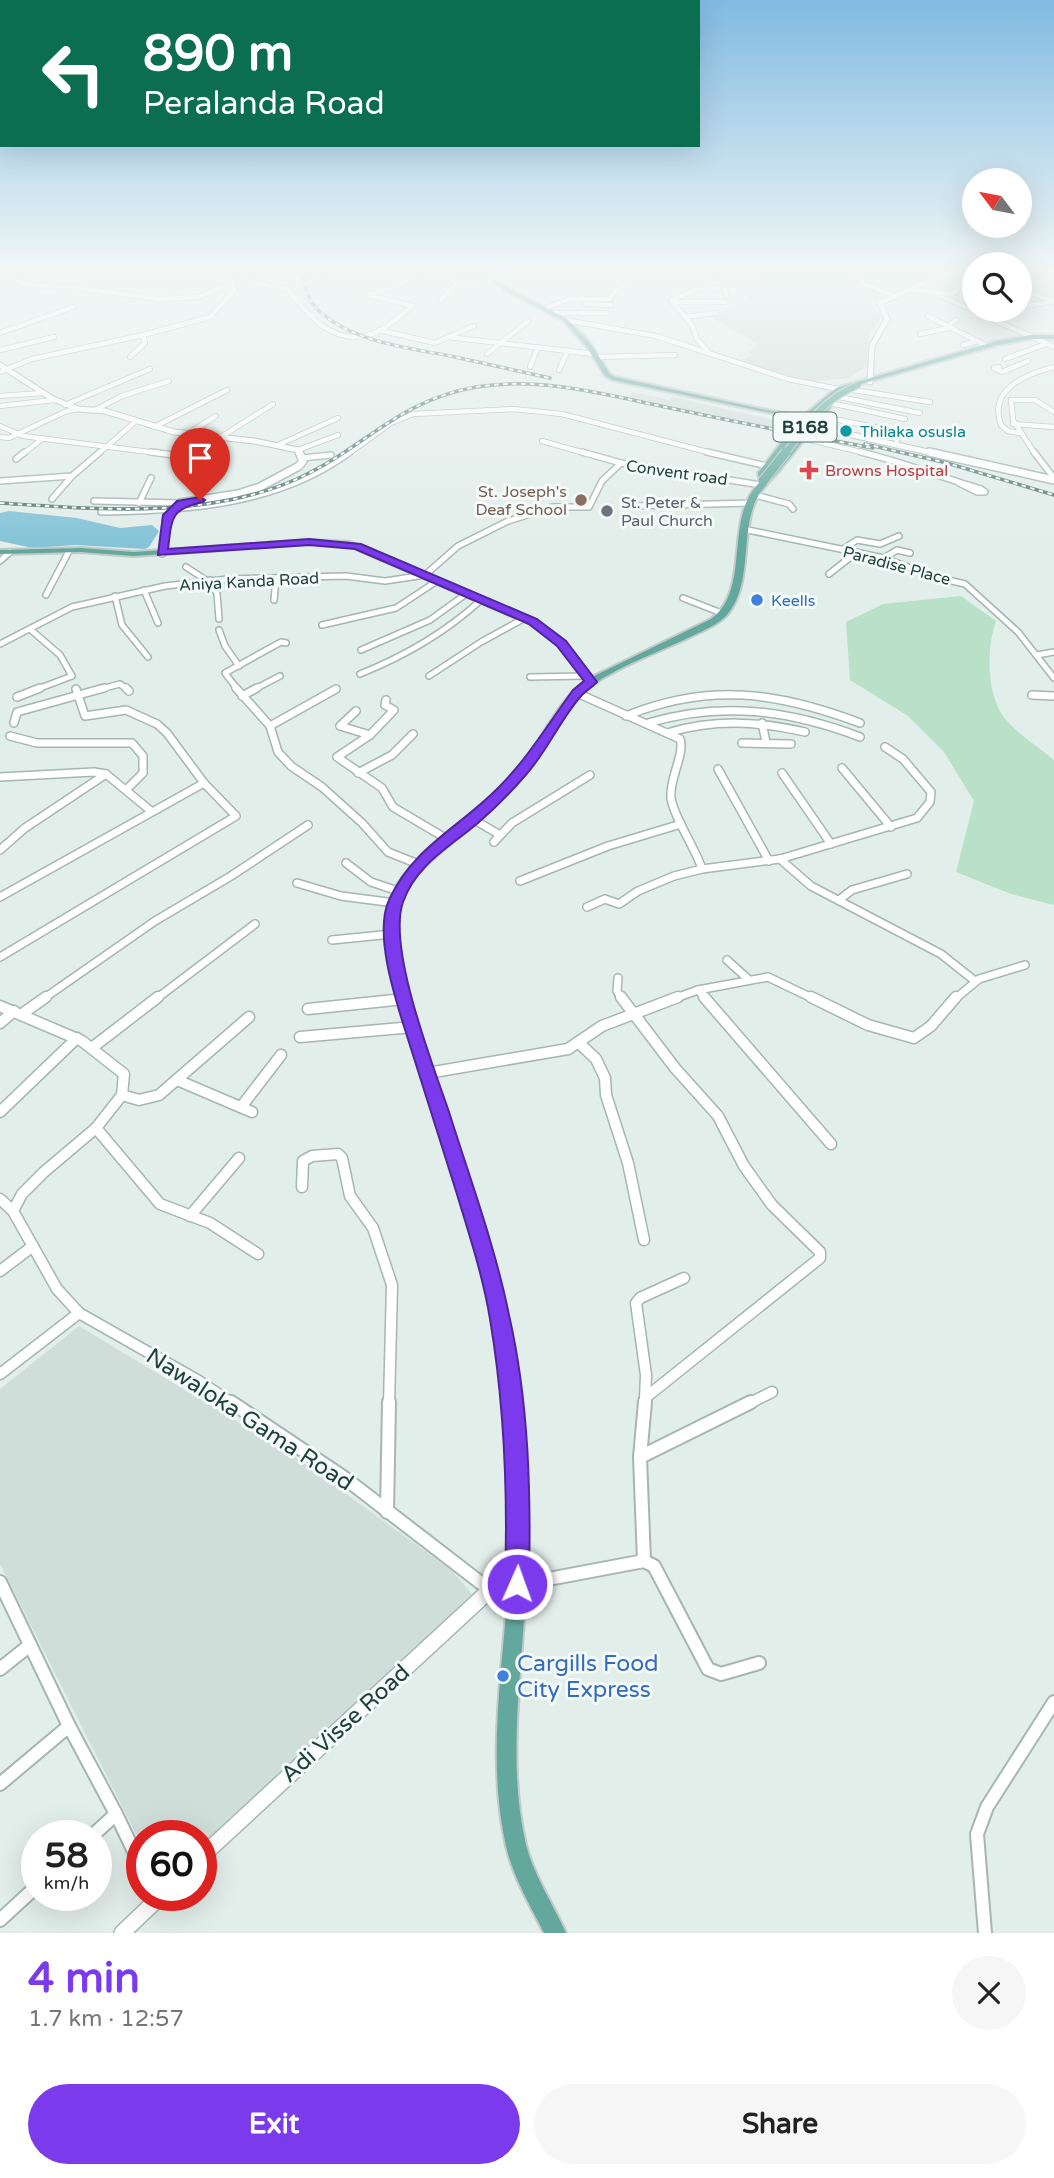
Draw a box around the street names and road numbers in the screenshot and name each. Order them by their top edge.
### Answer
road number: B168 [774,412,836,442]
street label: Convent road [625,456,729,490]
street label: Paradise Place [841,542,953,590]
street label: Aniya Kanda Road [179,568,320,596]
street label: Nawaloka Gama Road [141,1342,358,1497]
street label: Adi Visse Road [276,1659,416,1789]

